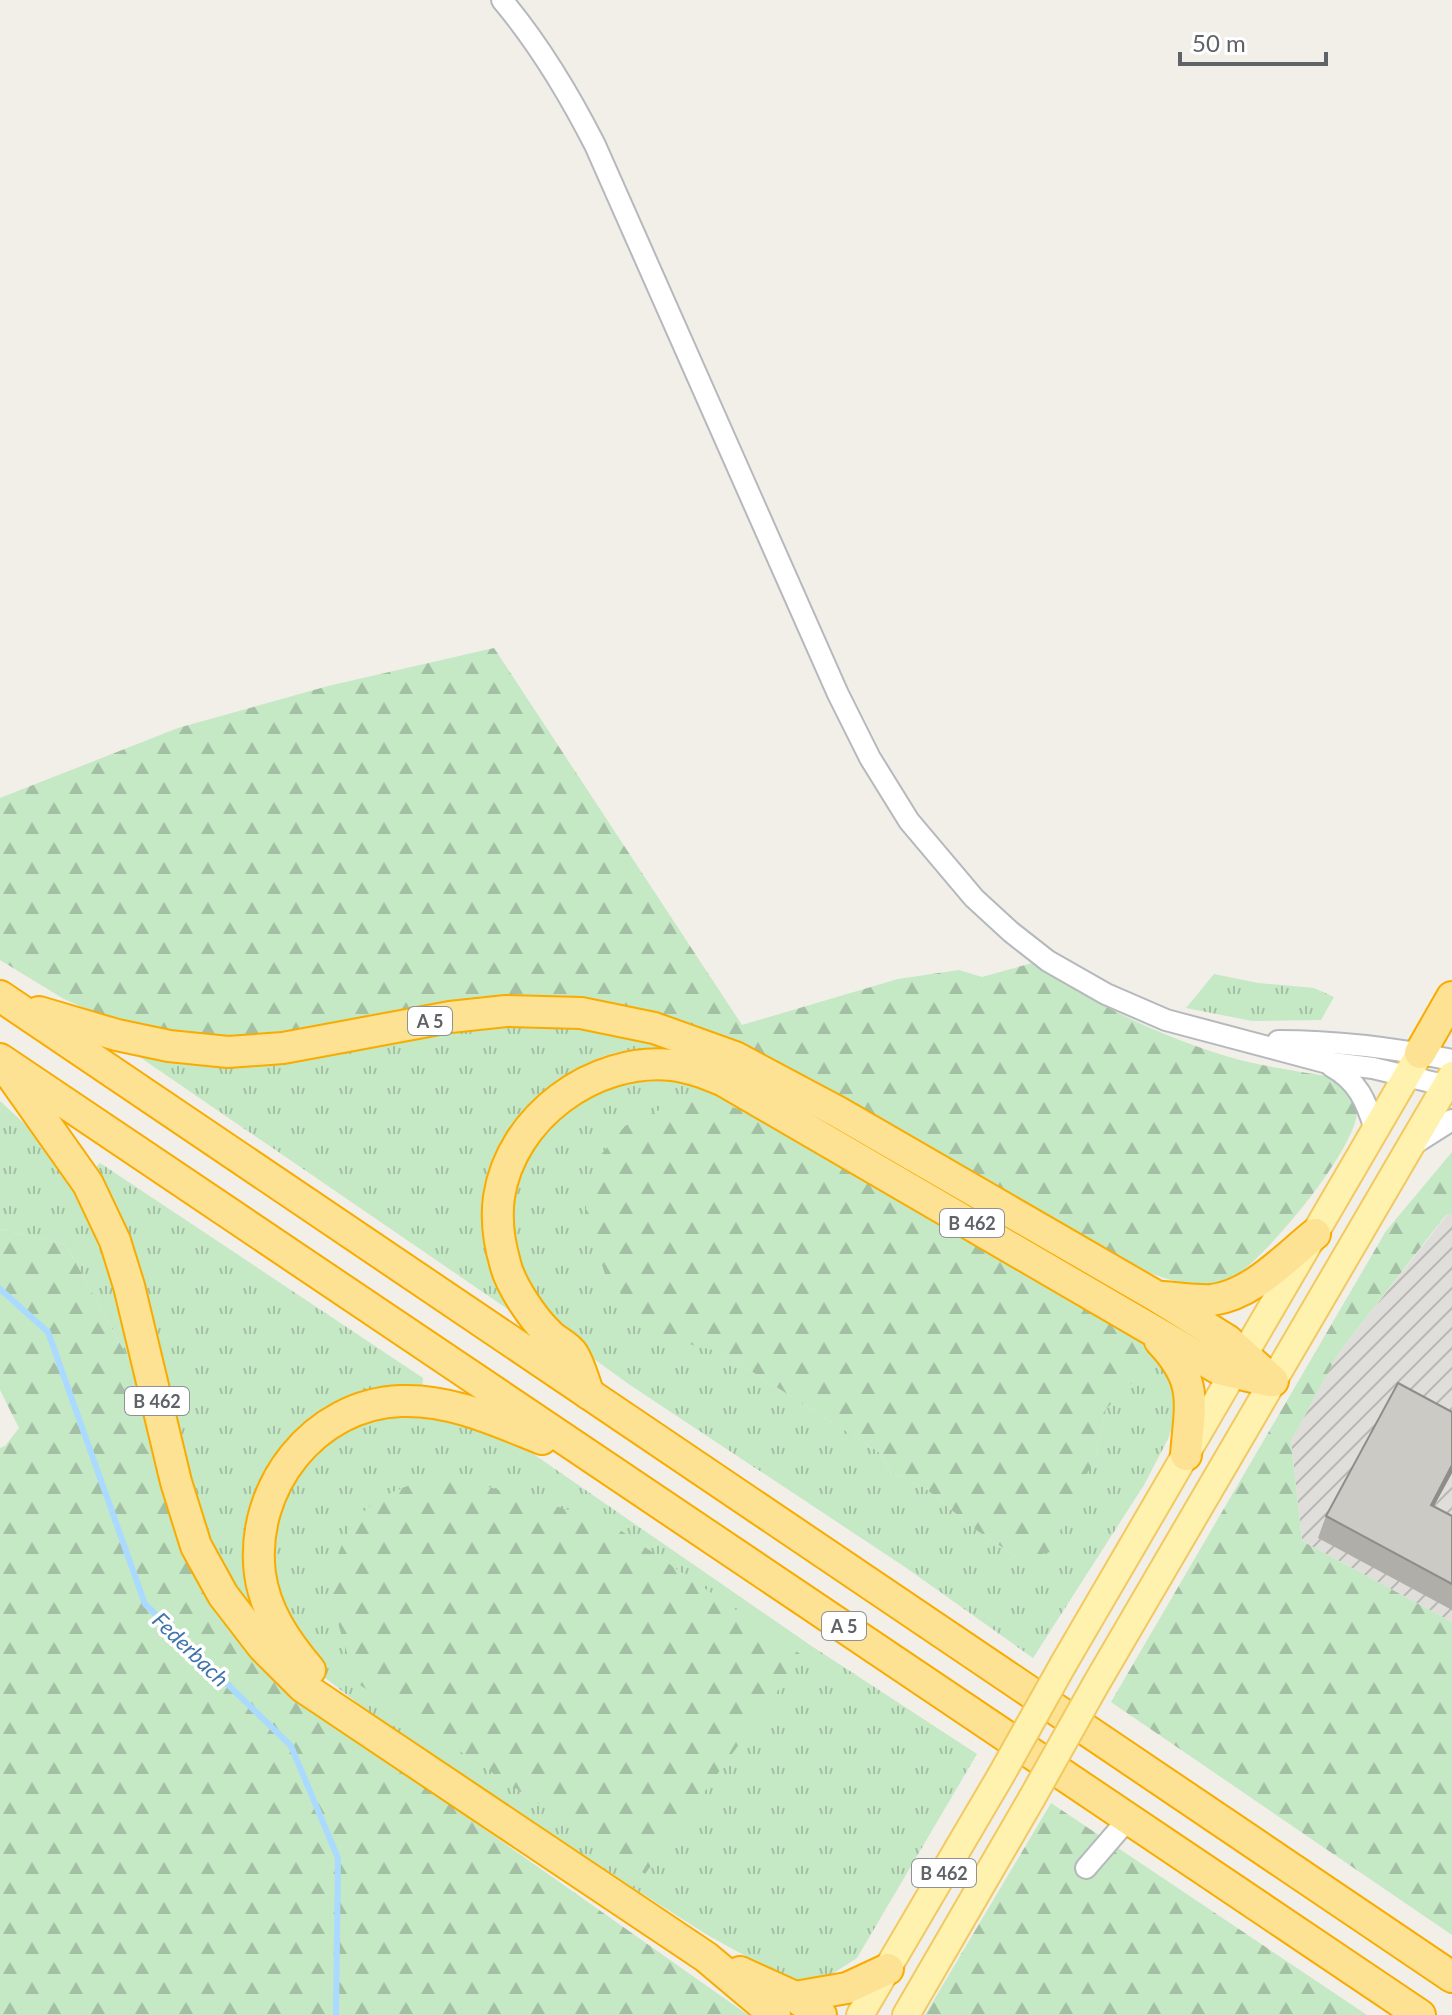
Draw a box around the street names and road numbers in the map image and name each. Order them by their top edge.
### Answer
road number: A 5 [408,1007,452,1035]
road number: B 462 [940,1209,1004,1237]
road number: B 462 [125,1387,189,1415]
road number: A 5 [822,1612,866,1640]
road number: B 462 [912,1859,976,1887]

